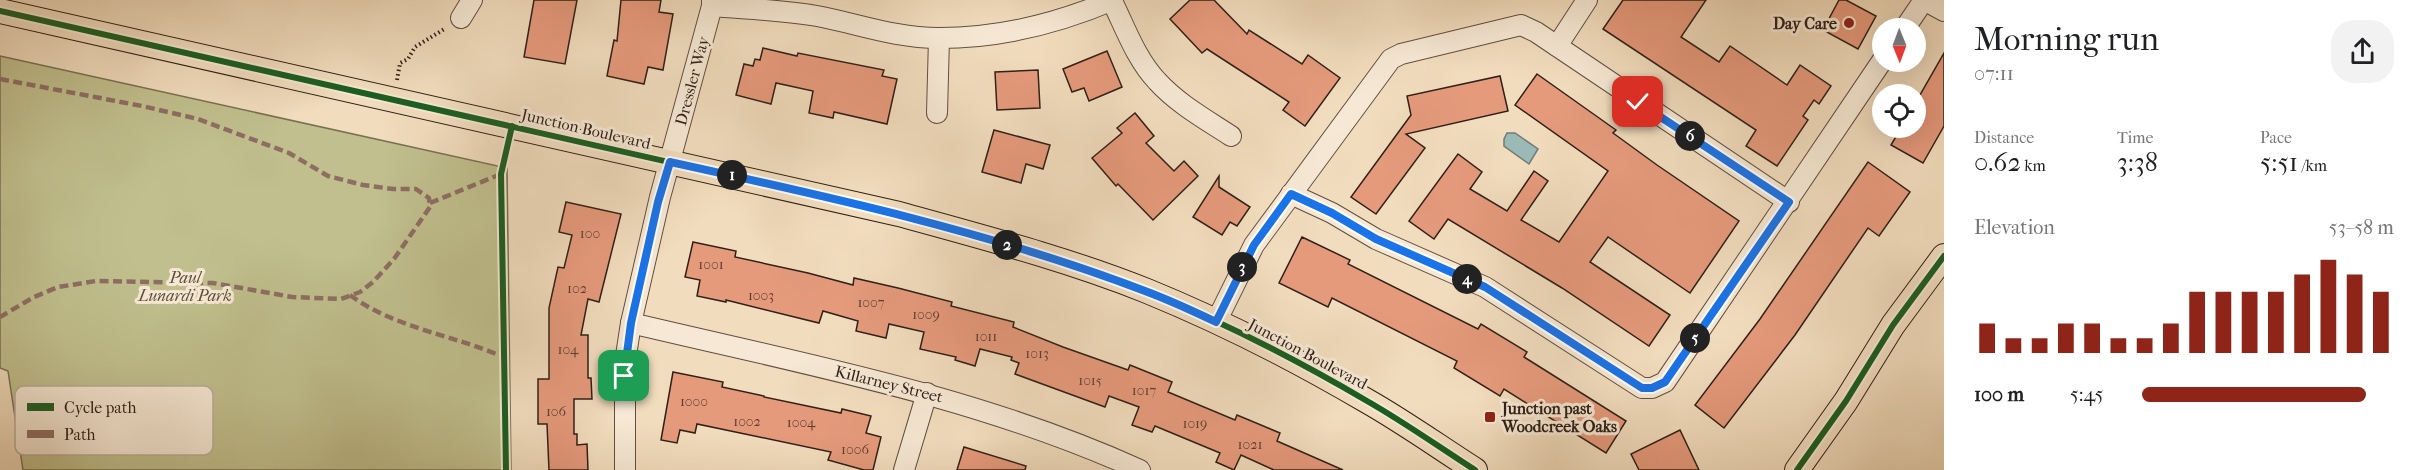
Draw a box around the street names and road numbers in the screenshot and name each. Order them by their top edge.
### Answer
street label: Dressler Way [671,34,713,128]
street label: Junction Boulevard [518,104,653,153]
street label: Junction Boulevard [1243,314,1371,394]
street label: Killarney Street [833,361,945,407]

